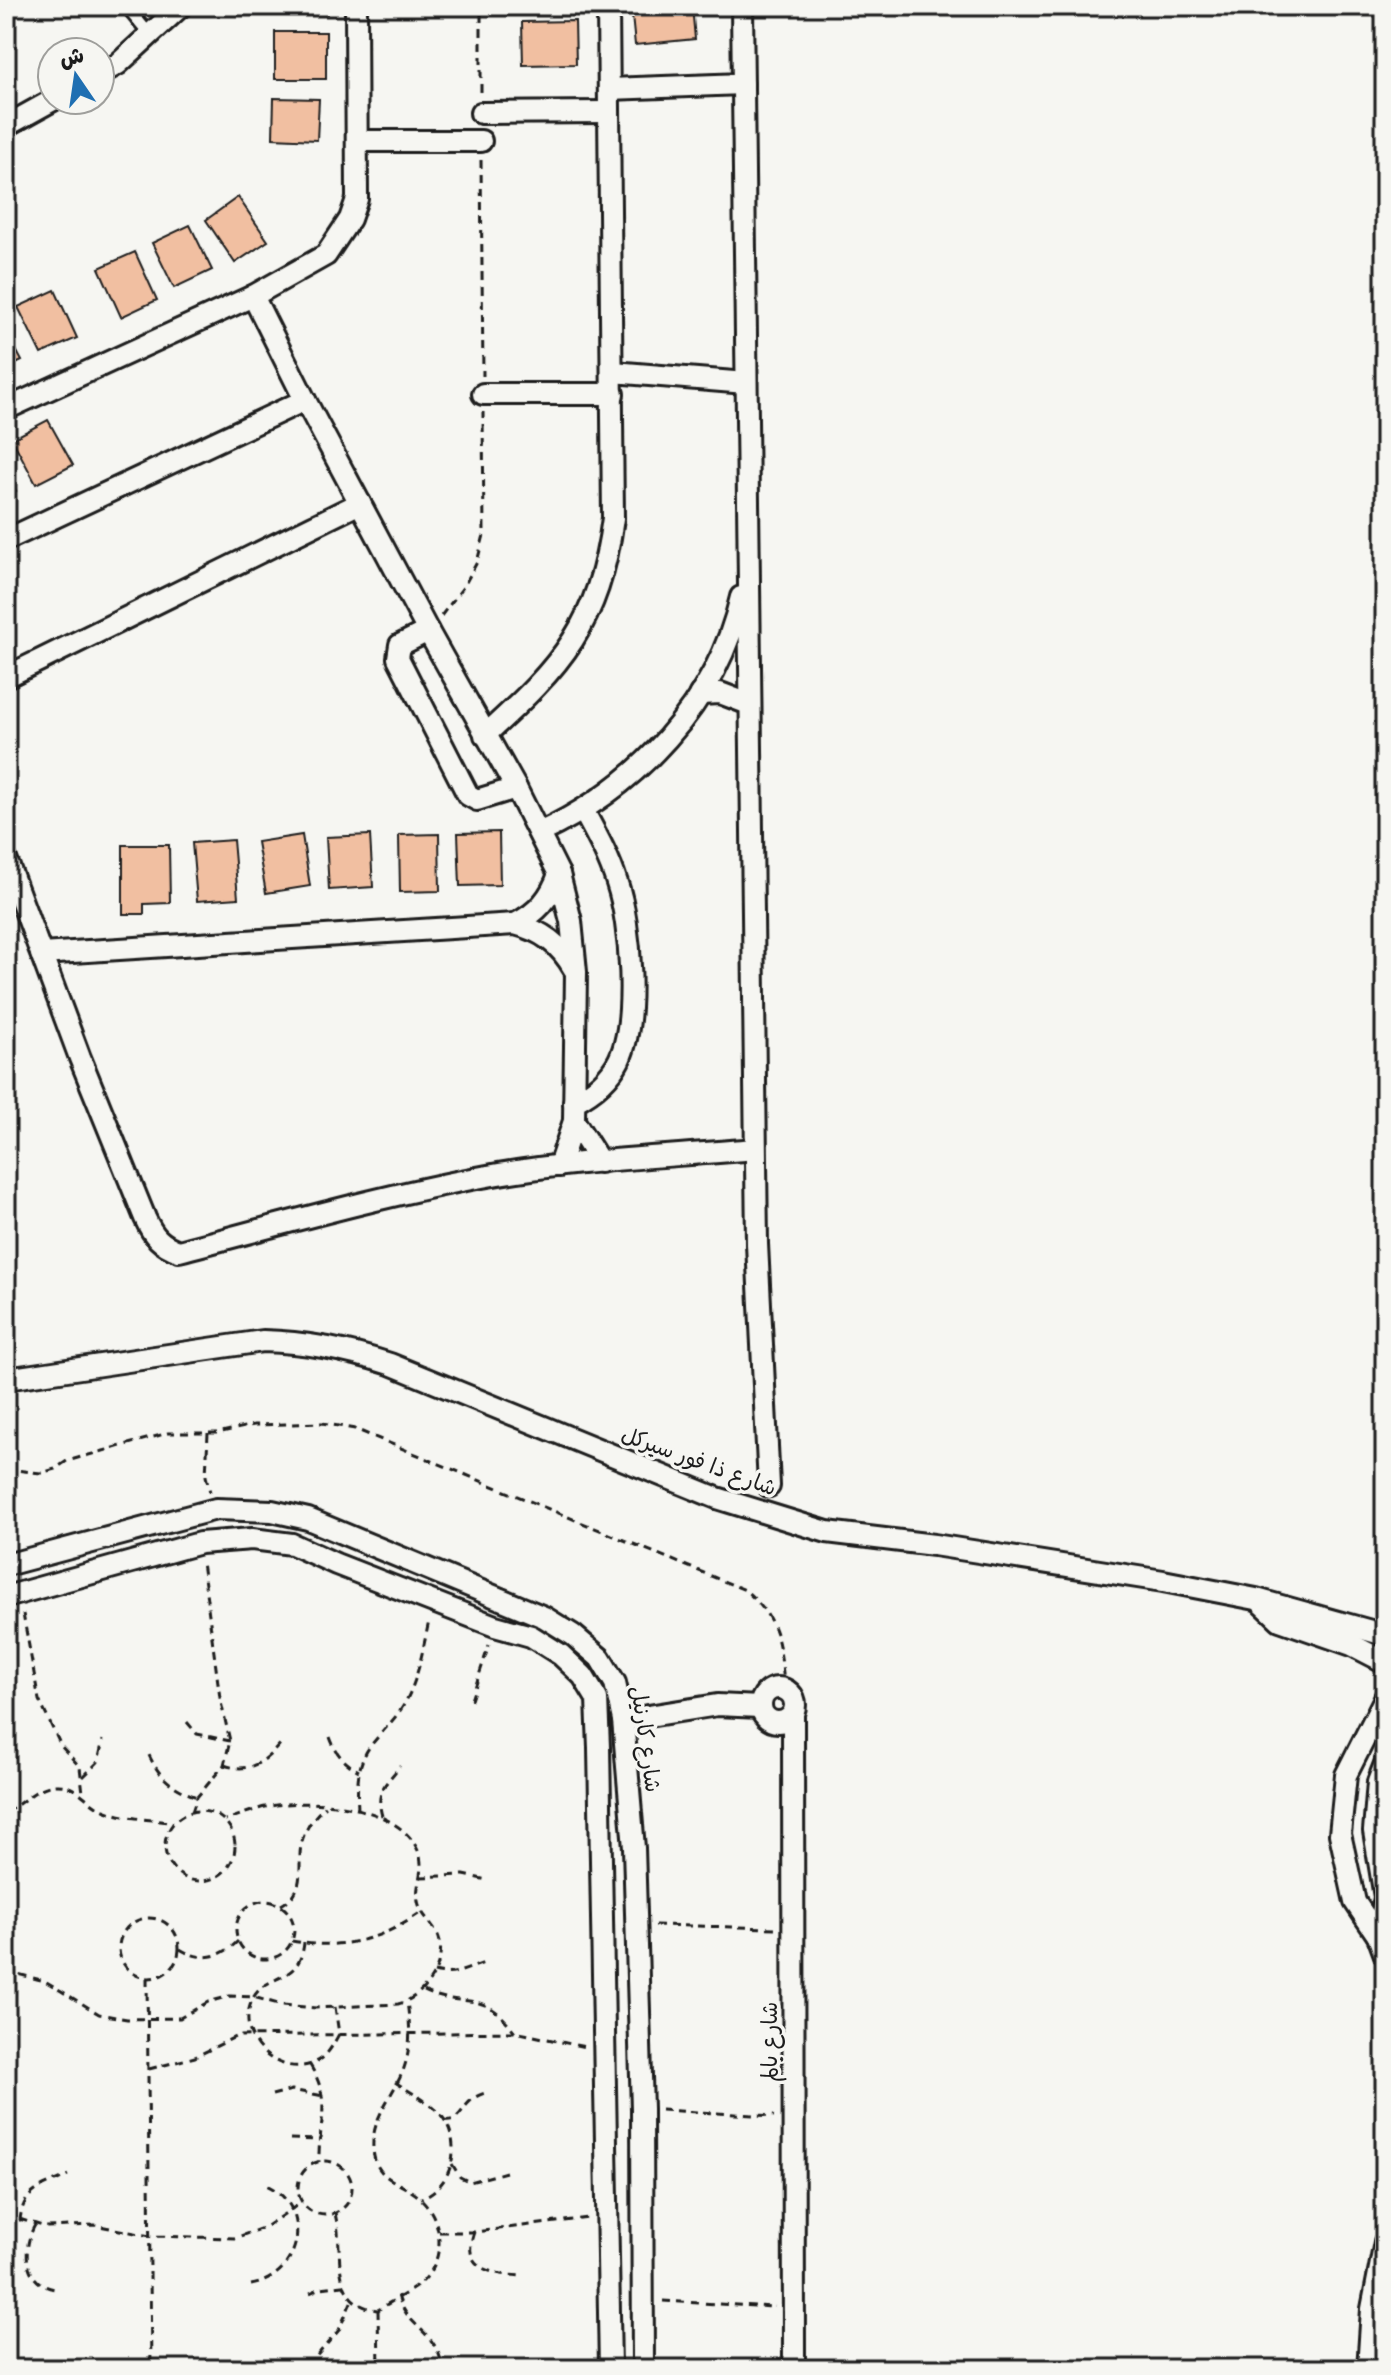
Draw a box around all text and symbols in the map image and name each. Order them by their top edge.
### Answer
text: ش [55,35,88,79]
north arrow [36,36,116,116]
street label: شارع ذا فور سيركل [616,1415,782,1507]
street label: شارع كارنيل [619,1683,673,1795]
street label: شارع بالم [750,2002,789,2082]

